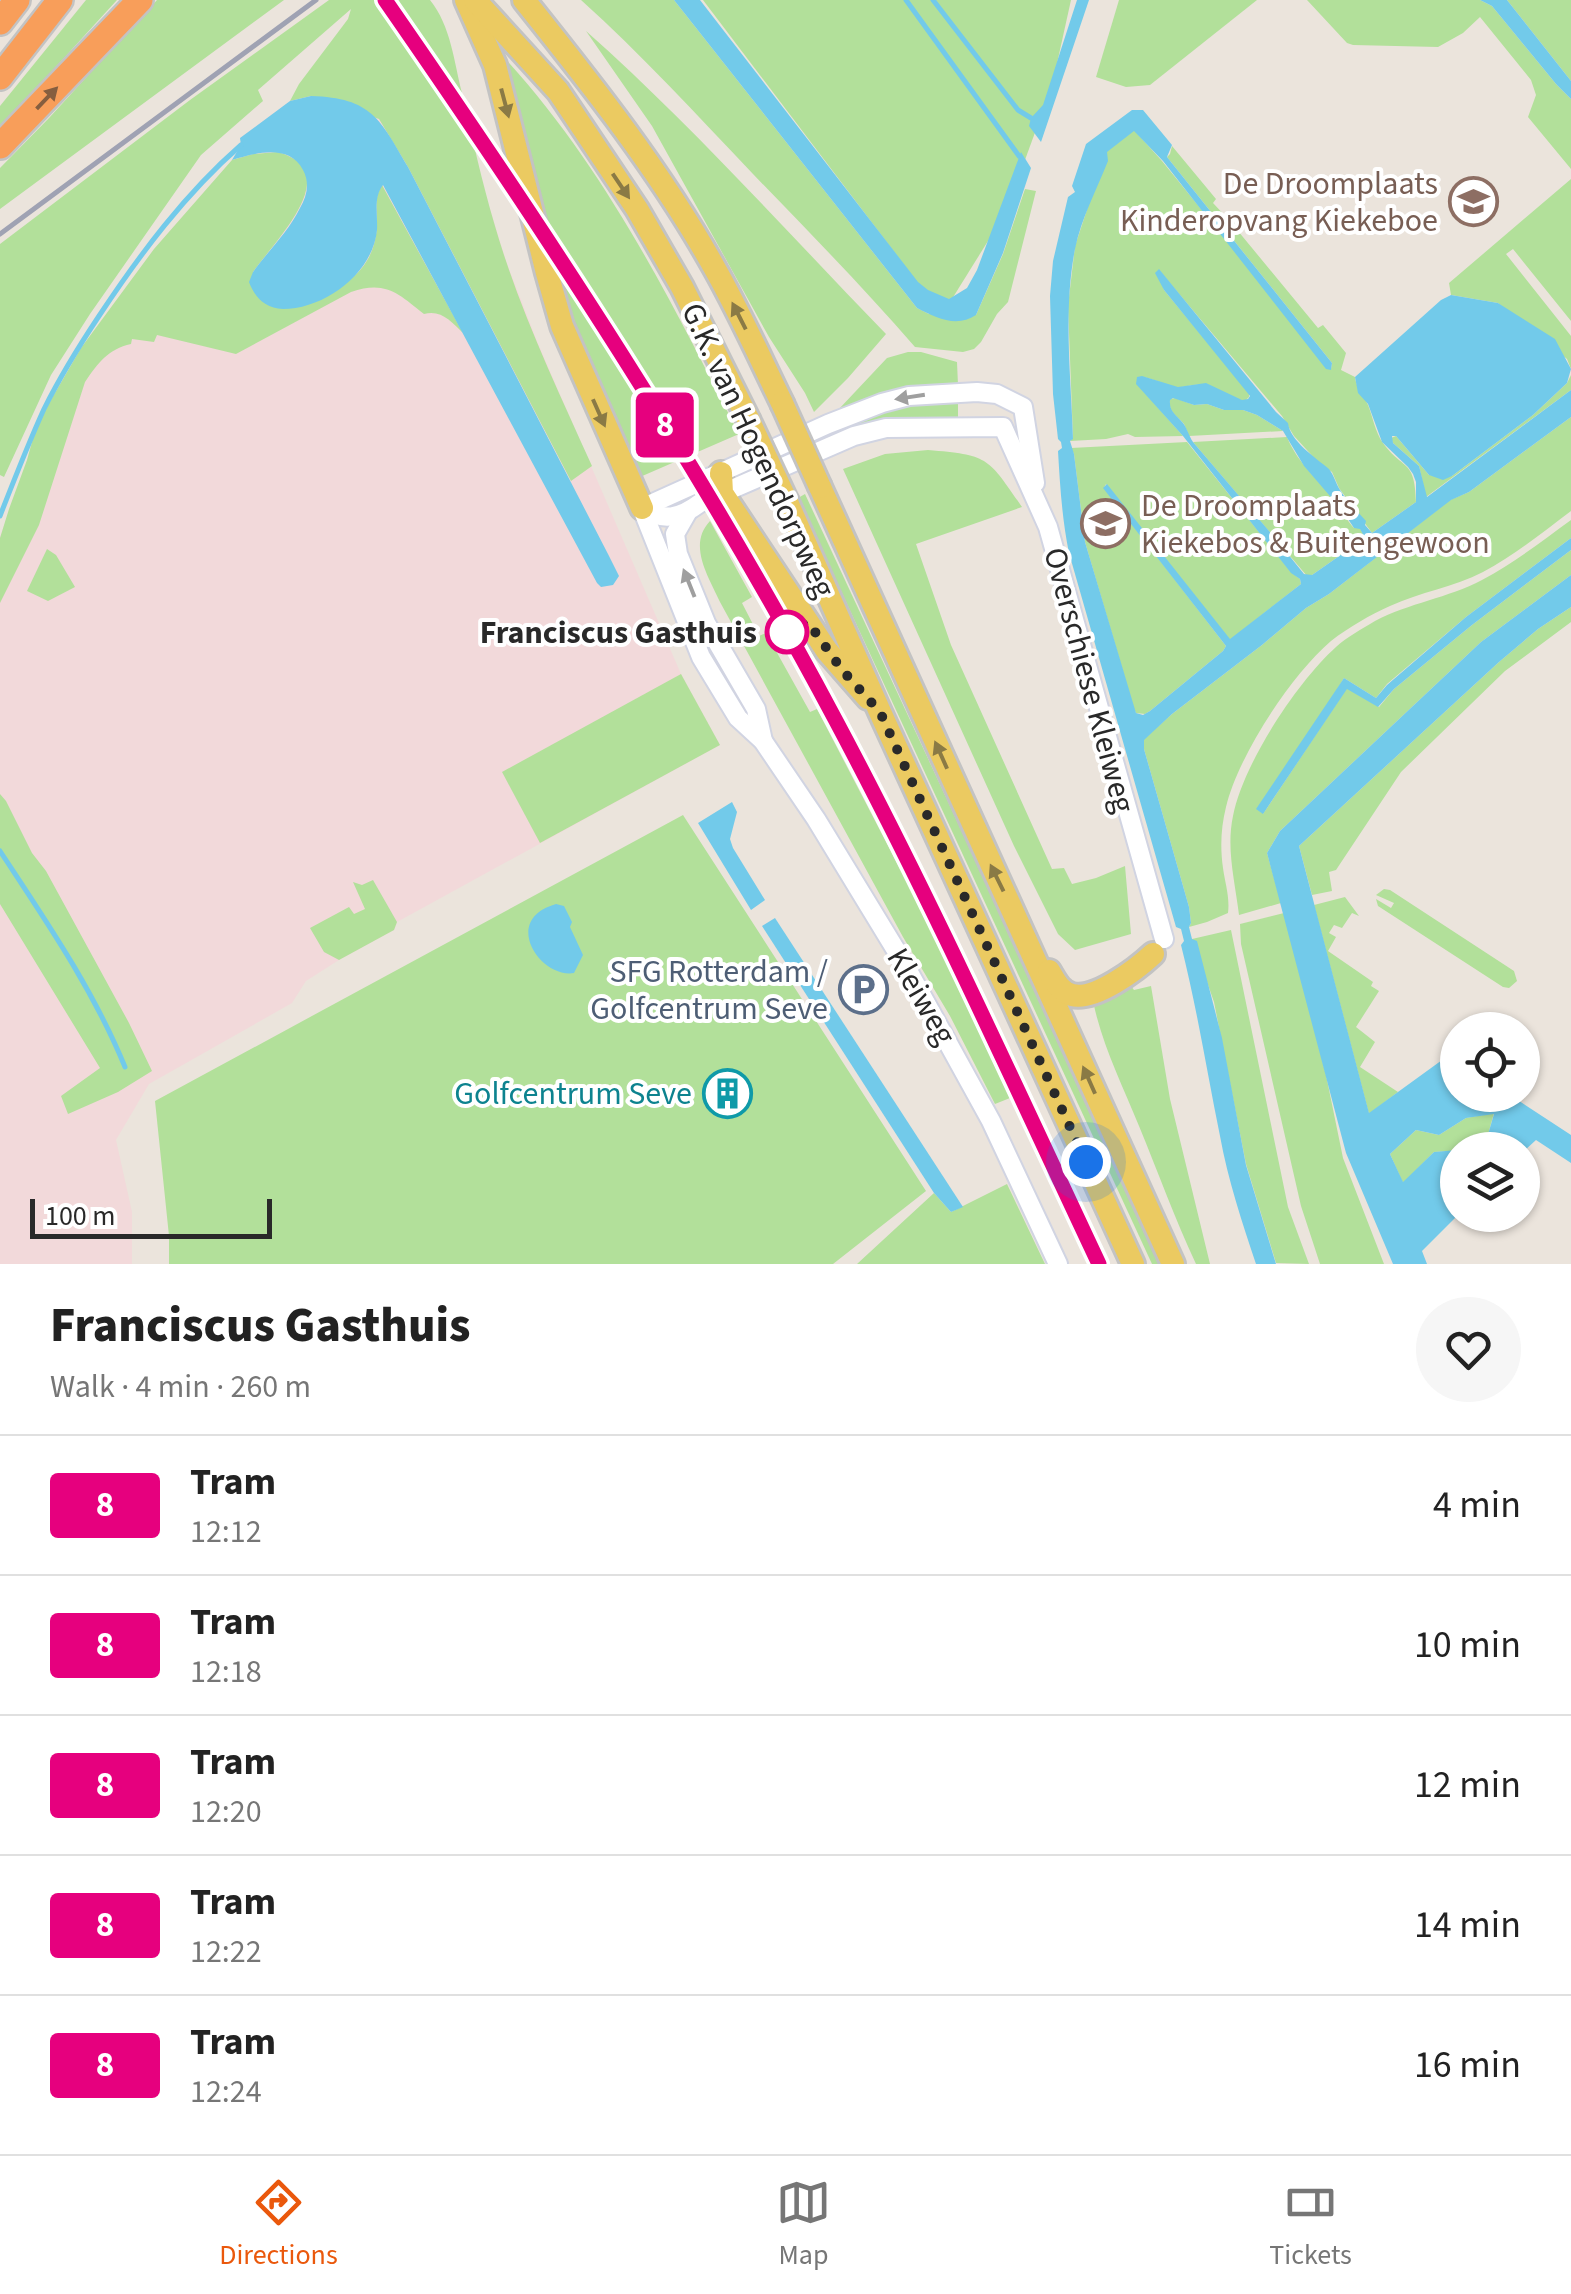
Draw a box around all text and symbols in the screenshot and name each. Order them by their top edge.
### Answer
one-way arrow [35,86,59,110]
one-way arrow [498,87,513,118]
place label: De Droomplaats Kinderopvang Kiekeboe [1120,161,1438,244]
one-way arrow [612,173,630,200]
school or university icon: De Droomplaats Kinderopvang Kiekeboe [1447,175,1499,227]
street label: G.K. van Hogendorpweg [669,295,847,605]
one-way arrow [731,301,748,330]
one-way arrow [894,390,926,405]
line badge: 8 [632,392,698,458]
one-way arrow [591,398,607,428]
text: 8 [656,400,674,450]
place label: De Droomplaats Kiekebos & Buitengewoon [1141,483,1490,566]
school or university icon: De Droomplaats Kiekebos & Buitengewoon [1080,497,1132,549]
street label: Overschiese Kleiweg [1032,543,1147,818]
one-way arrow [681,567,697,597]
place label: Franciscus Gasthuis [480,610,757,656]
marker: Franciscus Gasthuis [766,611,808,653]
one-way arrow [932,740,949,769]
one-way arrow [989,863,1006,892]
street label: Kleiweg [875,940,967,1053]
place label: SFG Rotterdam / Golfcentrum Seve [590,949,828,1032]
parking icon: SFG Rotterdam / Golfcentrum Seve [837,963,889,1015]
map controls [1440,1012,1540,1232]
button: locate [1440,1012,1540,1112]
one-way arrow [1081,1065,1098,1094]
building icon: Golfcentrum Seve [701,1067,753,1119]
place label: Golfcentrum Seve [454,1071,692,1117]
button: layers [1440,1132,1540,1232]
your location [1061,1137,1111,1187]
scale bar [30,1194,272,1238]
text: 100 m [45,1196,116,1236]
text: Franciscus Gasthuis [50,1292,470,1360]
button: heart [1416,1297,1521,1402]
text: Walk · 4 min · 260 m [50,1364,311,1410]
text: Tram [190,1455,276,1509]
text: 4 min [1433,1478,1521,1532]
text: 8 [96,1480,114,1530]
text: 12:12 [190,1509,262,1555]
text: Tram [190,1595,276,1649]
text: 10 min [1414,1618,1521,1672]
text: 8 [96,1620,114,1670]
text: 12:18 [190,1649,262,1695]
text: Tram [190,1735,276,1789]
text: 12 min [1414,1758,1521,1812]
text: 8 [96,1760,114,1810]
text: 12:20 [190,1789,262,1835]
text: Tram [190,1875,276,1929]
text: 14 min [1414,1898,1521,1952]
text: 8 [96,1900,114,1950]
text: 12:22 [190,1929,262,1975]
text: Tram [190,2015,276,2069]
text: 16 min [1414,2038,1521,2092]
text: 8 [96,2040,114,2090]
text: 12:24 [190,2069,262,2115]
tab: Directions [219,2175,338,2275]
tab: Map [776,2175,831,2275]
tab: Tickets [1269,2175,1352,2275]

